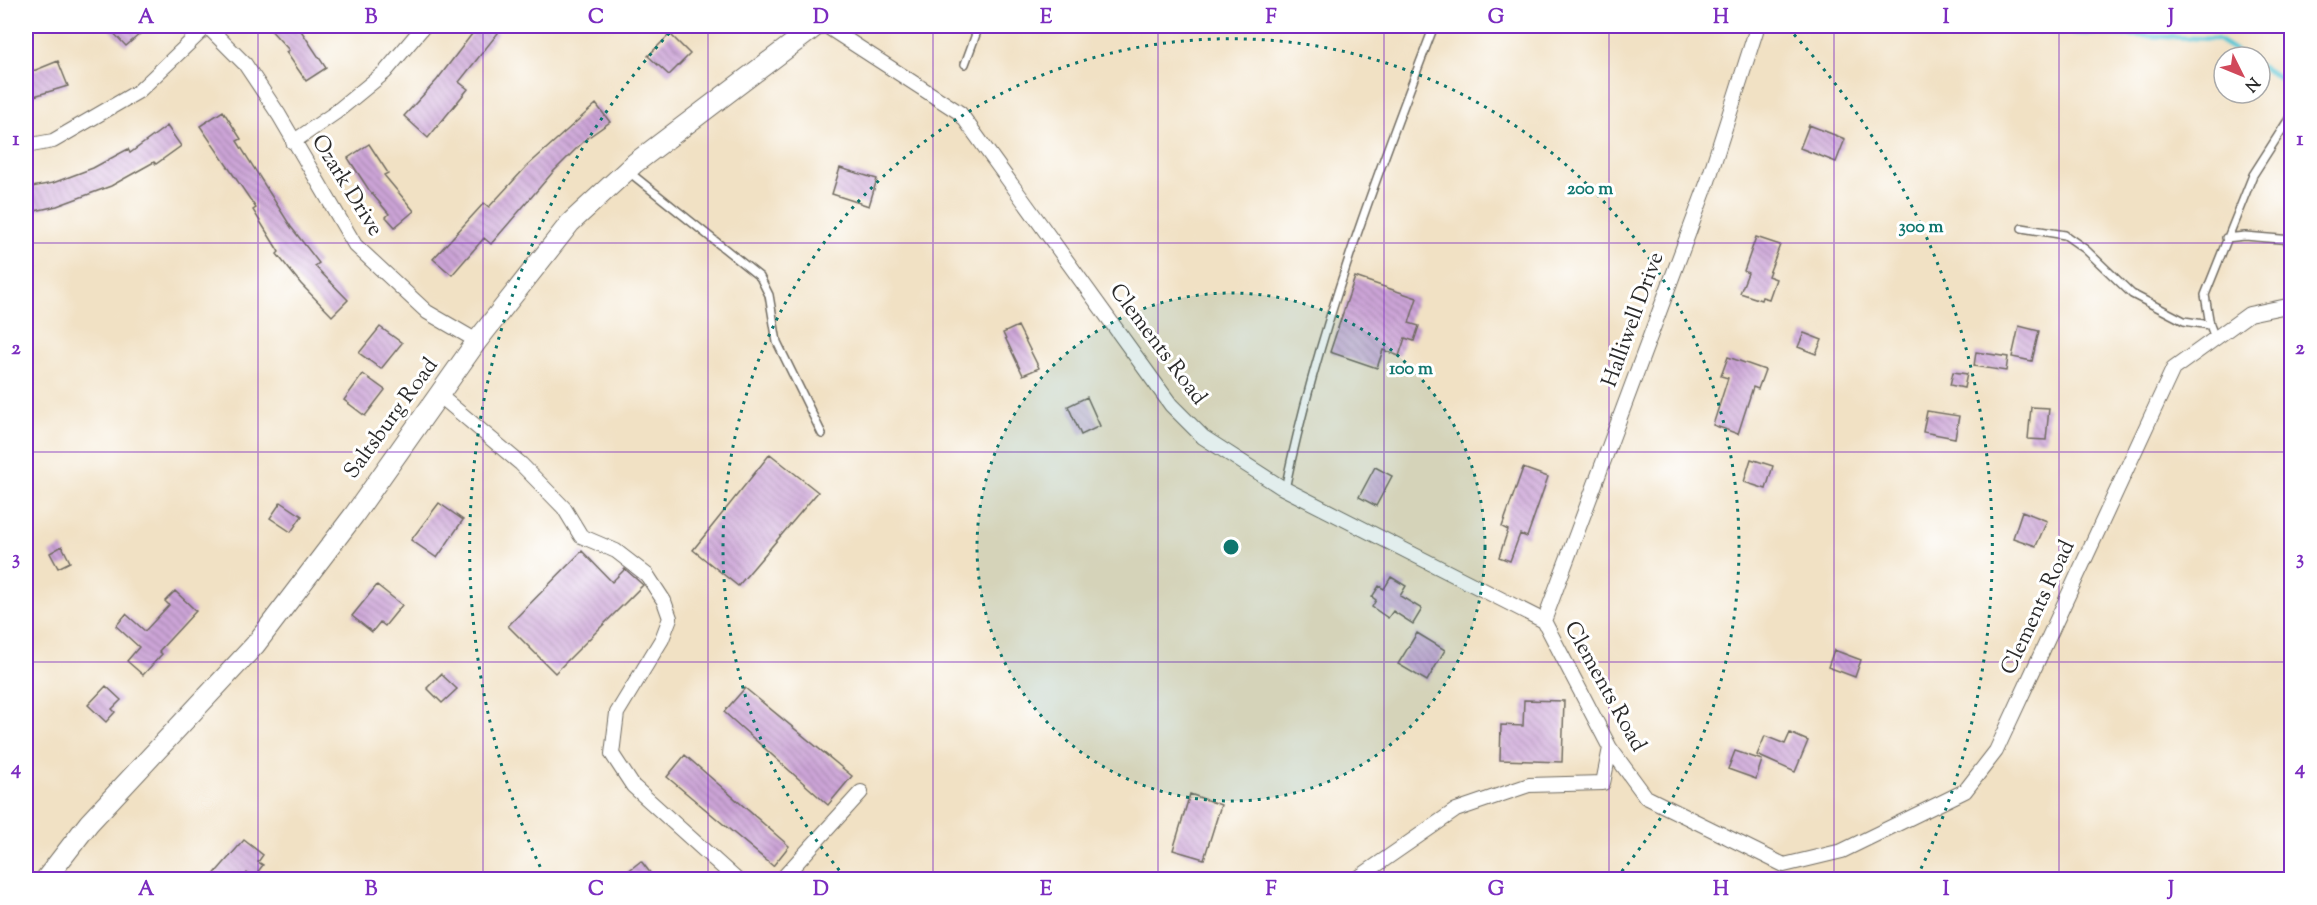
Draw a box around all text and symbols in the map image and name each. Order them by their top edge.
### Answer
text: A [138,4,155,33]
text: B [365,4,378,33]
text: C [588,4,604,33]
text: D [813,4,829,33]
text: E [1040,4,1053,33]
text: F [1265,4,1277,33]
text: G [1488,4,1505,33]
text: H [1713,4,1729,33]
text: I [1943,4,1950,33]
text: J [2166,4,2174,33]
north arrow [2212,45,2272,105]
text: N [2238,71,2264,96]
text: 1 [13,126,20,155]
text: 1 [2297,126,2304,155]
street label: Ozark Drive [302,129,390,243]
text: 200 m [1567,177,1613,203]
text: 300 m [1899,215,1944,241]
street label: Halliwell Drive [1595,248,1673,392]
street label: Clements Road [1101,277,1213,413]
text: 2 [11,335,21,364]
text: 2 [2295,335,2305,364]
street label: Saltsburg Road [337,352,447,486]
text: 100 m [1389,357,1433,383]
street label: Clements Road [1994,535,2084,681]
centre of rings [1221,537,1241,557]
text: 3 [12,545,20,574]
text: 3 [2296,545,2304,574]
street label: Clements Road [1555,616,1653,758]
text: 4 [10,755,21,784]
text: 4 [2294,755,2305,784]
text: A [138,876,155,905]
text: B [365,876,378,905]
text: C [588,876,604,905]
text: D [813,876,829,905]
text: E [1040,876,1053,905]
text: F [1265,876,1277,905]
text: G [1488,876,1505,905]
text: H [1713,876,1729,905]
text: I [1943,876,1950,905]
text: J [2166,876,2174,905]

